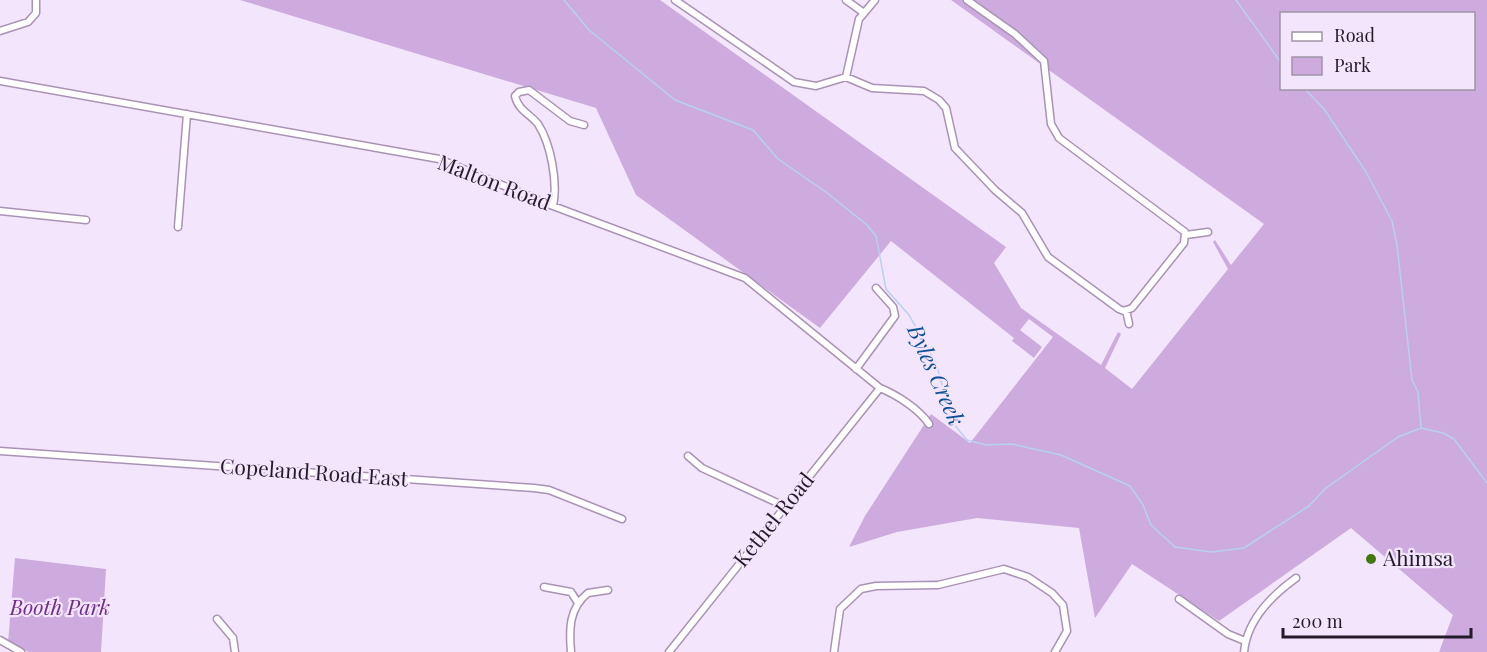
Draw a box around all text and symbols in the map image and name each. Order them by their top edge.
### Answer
legend [1280,12,1475,90]
text: Road [1334,23,1375,47]
text: Park [1334,53,1371,77]
street label: Malton Road [434,147,555,216]
water label: Byles Creek [901,318,973,430]
street label: Copeland Road East [219,450,410,492]
street label: Kethel Road [726,466,819,572]
place label: Ahimsa [1382,543,1454,571]
marker: Ahimsa [1364,552,1378,566]
park label: Booth Park [9,592,110,620]
scale bar [1283,601,1470,639]
text: 200 m [1292,609,1343,633]

